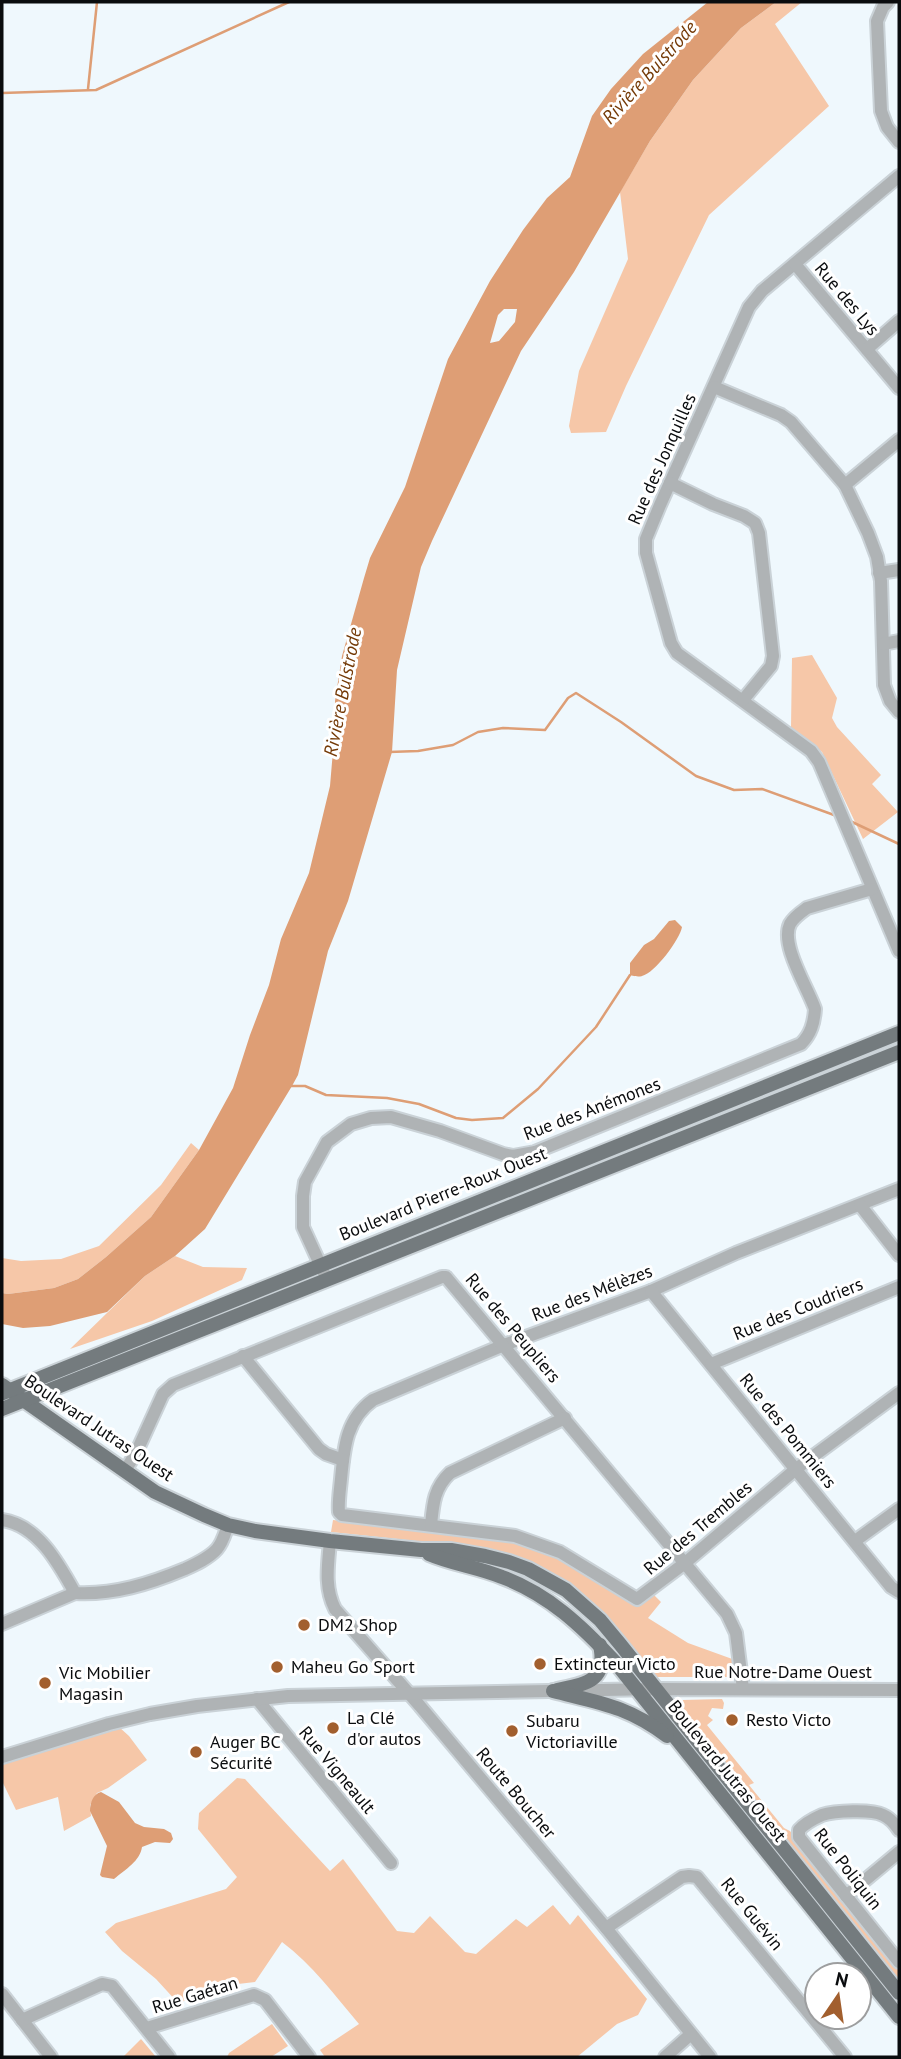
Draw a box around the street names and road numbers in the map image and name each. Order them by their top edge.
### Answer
street label: Rue des Lys [810,257,885,340]
street label: Rue des Jonquilles [622,389,701,528]
street label: Rue des Anémones [520,1072,664,1145]
street label: Boulevard Pierre-Roux Ouest [336,1141,550,1246]
street label: Rue des Mélèzes [528,1259,655,1326]
street label: Rue des Peupliers [461,1268,566,1387]
street label: Rue des Coudriers [730,1272,866,1345]
street label: Boulevard Jutras Ouest [20,1369,178,1486]
street label: Rue des Pommiers [735,1369,842,1493]
street label: Rue des Trembles [639,1476,757,1580]
street label: Rue Notre-Dame Ouest [694,1660,872,1683]
street label: Boulevard Jutras Ouest [663,1695,792,1846]
street label: Rue Vigneault [294,1721,381,1818]
street label: Route Boucher [472,1742,561,1843]
street label: Rue Poliquin [809,1823,887,1914]
street label: Rue Guévin [716,1873,789,1955]
street label: Rue Gaétan [149,1971,240,2018]

